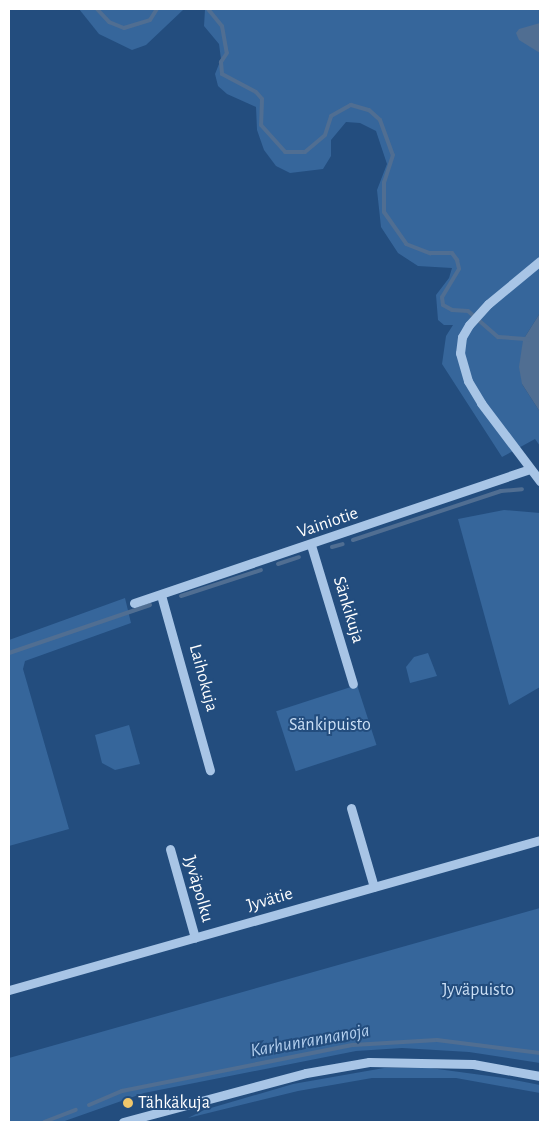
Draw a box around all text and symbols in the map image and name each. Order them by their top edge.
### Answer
street label: Vainiotie [295,503,361,543]
street label: Sänkikuja [328,574,368,646]
street label: Laihokuja [184,642,222,714]
park label: Sänkipuisto [289,714,371,736]
street label: Jyväpolku [178,853,218,925]
street label: Jyvätie [245,883,295,917]
park label: Jyväpuisto [442,979,514,1001]
water label: Karhunrannanoja [249,1019,371,1063]
place label: Tähkäkuja [138,1092,210,1114]
marker: Tähkäkuja [122,1097,134,1109]

